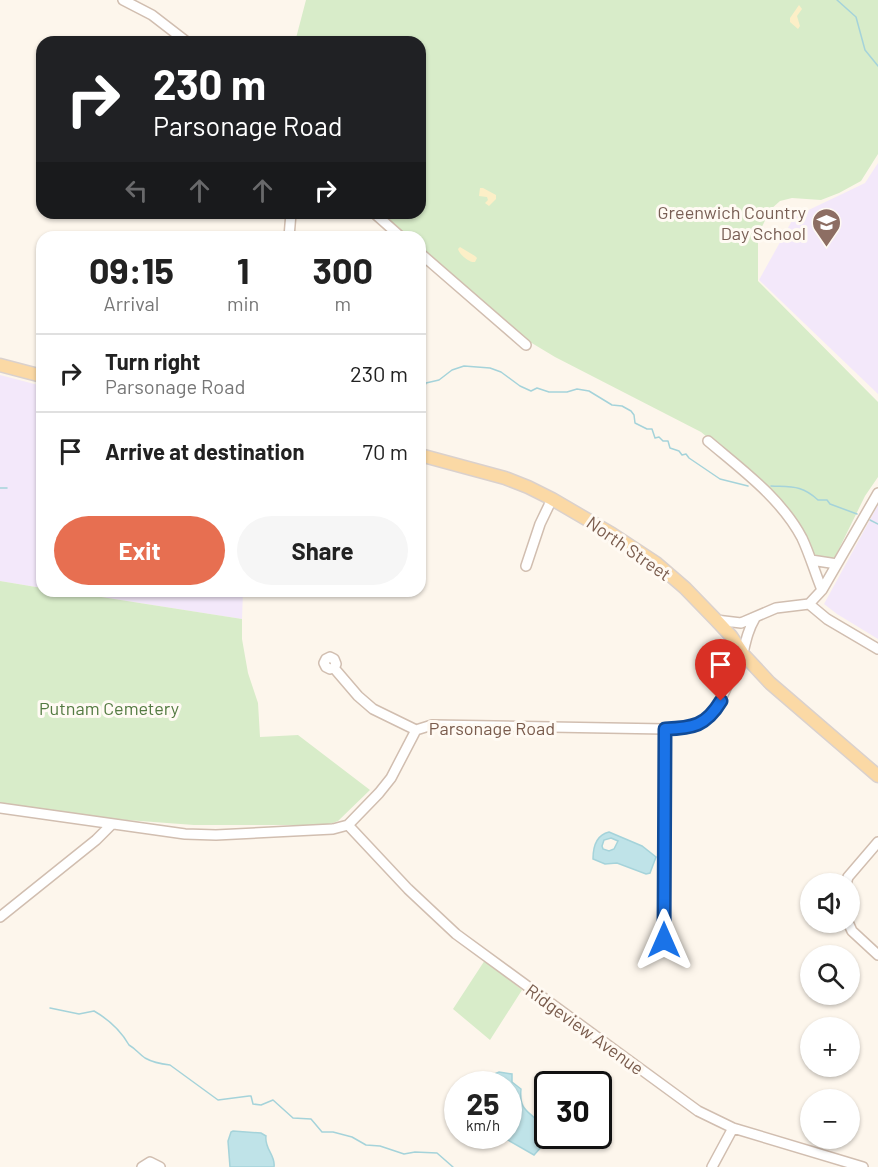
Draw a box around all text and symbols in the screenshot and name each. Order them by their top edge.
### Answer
text: 230 m [153,58,266,108]
icon: right [54,60,132,138]
text: Parsonage Road [153,109,342,141]
icon: left [120,174,153,207]
icon: ahead [183,174,216,207]
icon: ahead [246,174,279,207]
icon: right [309,174,342,207]
place label: Greenwich Country Day School [658,201,806,244]
school or university icon: Greenwich Country Day School [811,206,843,248]
text: 09:15 [89,248,174,291]
text: 1 [237,248,250,291]
text: 300 [312,248,373,291]
text: Arrival [104,291,159,315]
text: min [227,291,259,315]
text: m [334,291,351,315]
text: Turn right [105,348,200,374]
icon: right [54,357,87,390]
text: 230 m [350,360,408,386]
text: Parsonage Road [105,374,245,398]
icon: arrive [54,435,87,468]
text: Arrive at destination [105,438,304,464]
text: 70 m [363,438,408,464]
street label: North Street [583,511,675,585]
button: Exit [54,516,225,585]
button: Share [237,516,408,585]
pin [695,639,746,701]
icon: arrive [704,648,737,681]
park label: Putnam Cemetery [39,697,179,719]
street label: Parsonage Road [429,717,555,739]
map controls [800,873,860,1149]
button: sound [800,873,860,933]
position arrow [632,908,696,972]
button: search [800,945,860,1005]
street label: Ridgeview Avenue [522,979,648,1079]
button: + [800,1017,860,1077]
speed limit sign: 30 [534,1071,612,1149]
text: 25 [467,1085,499,1121]
button: − [800,1089,860,1149]
text: km/h [466,1116,500,1134]

